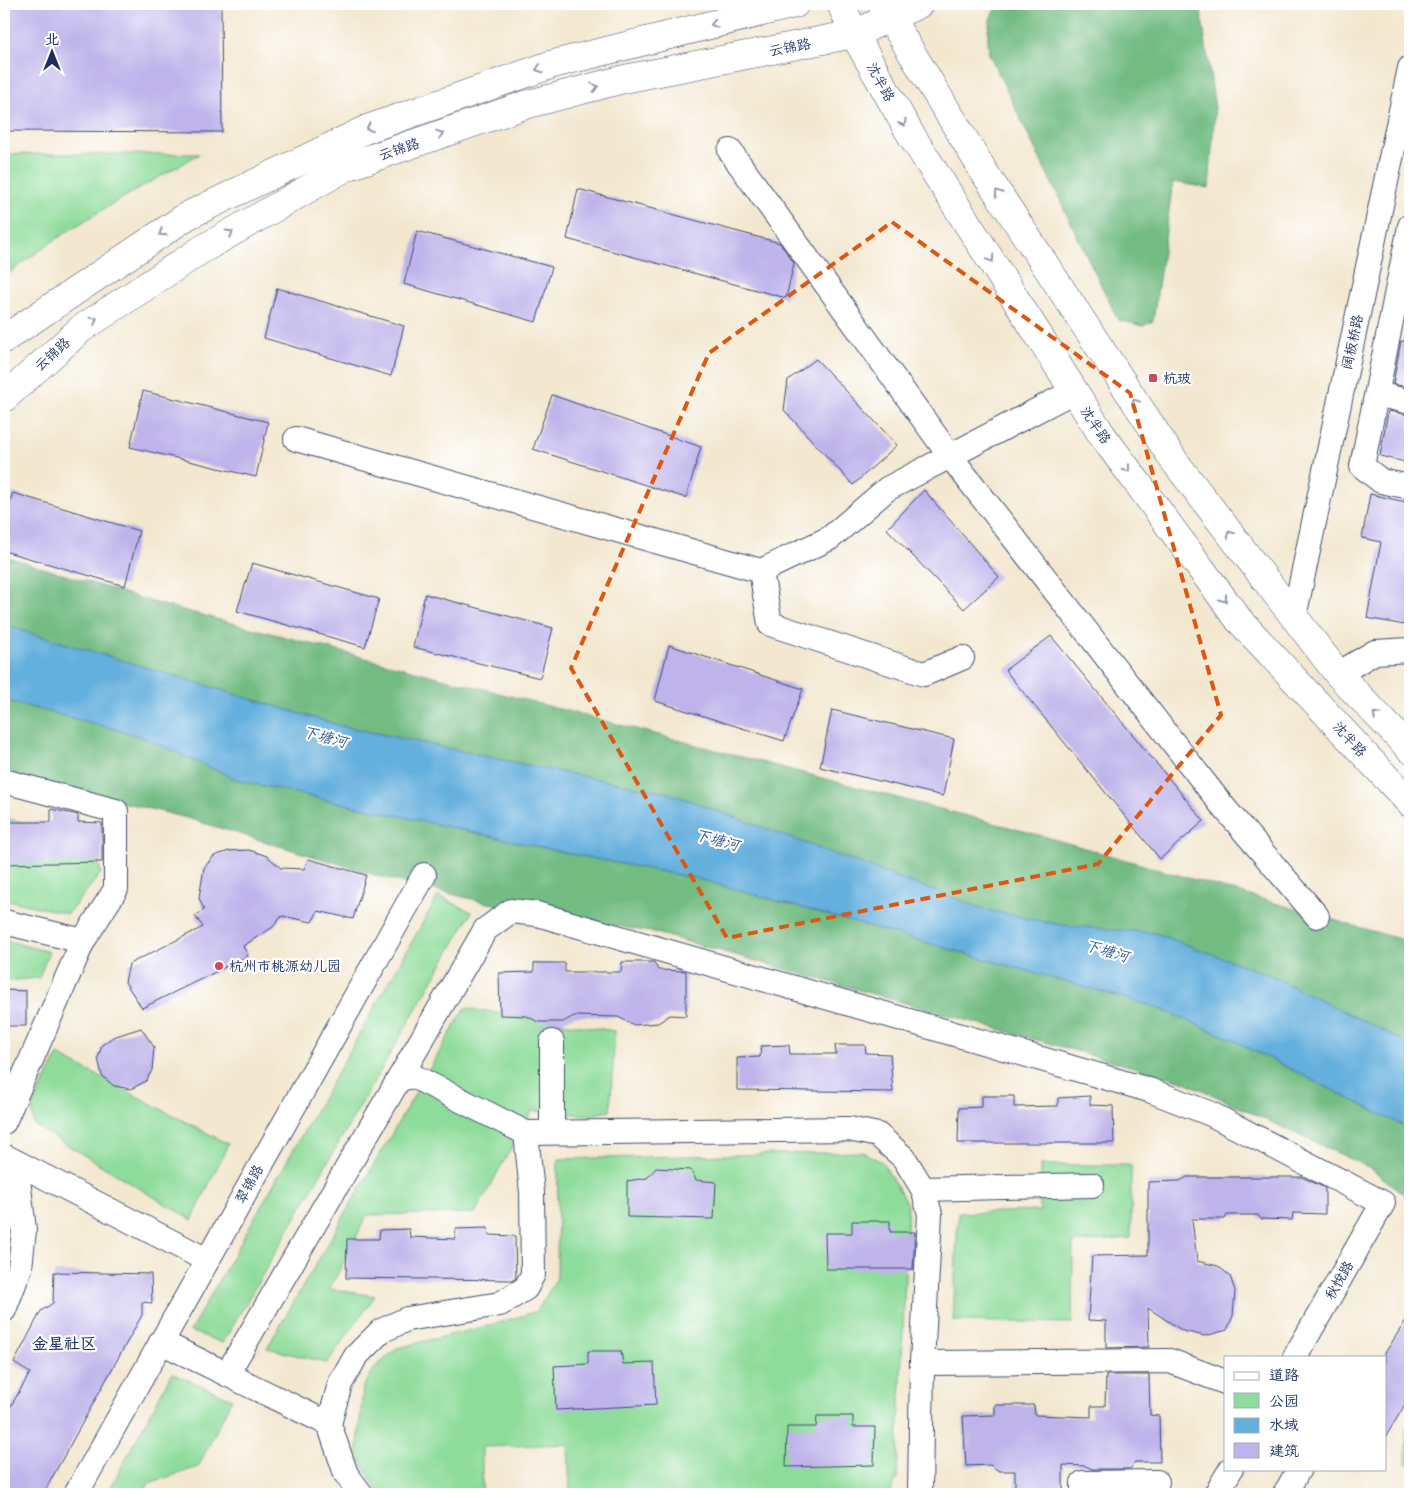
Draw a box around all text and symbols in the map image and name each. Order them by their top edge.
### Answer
one-way arrow [709,18,718,29]
north arrow [28,28,78,78]
text: 北 [45,33,59,50]
street label: 云锦路 [768,36,813,62]
street label: 沈半路 [861,60,897,106]
one-way arrow [536,63,544,73]
one-way arrow [591,82,599,92]
one-way arrow [897,117,907,126]
one-way arrow [365,122,374,132]
one-way arrow [435,130,444,140]
street label: 云锦路 [377,136,422,166]
one-way arrow [995,189,1004,198]
one-way arrow [158,227,168,236]
one-way arrow [225,229,234,239]
one-way arrow [985,254,995,263]
street label: 阔板桥路 [1339,313,1369,372]
one-way arrow [88,317,97,327]
street label: 云锦路 [32,335,75,376]
place label: 杭玻 [1163,371,1191,389]
marker: 杭玻 [1147,372,1159,384]
one-way arrow [1132,398,1142,407]
street label: 沈半路 [1075,404,1114,449]
one-way arrow [1121,463,1130,473]
one-way arrow [1228,531,1236,540]
one-way arrow [1218,593,1227,603]
one-way arrow [1372,711,1381,720]
street label: 沈半路 [1328,719,1369,762]
water label: 下塘河 [300,723,352,754]
water label: 下塘河 [692,826,744,857]
water label: 下塘河 [1082,937,1134,969]
place label: 杭州市桃源幼儿园 [229,959,341,977]
marker: 杭州市桃源幼儿园 [213,960,225,972]
street label: 翠锦路 [233,1162,269,1208]
street label: 秋悦路 [1322,1258,1359,1304]
district label: 金星社区 [32,1335,96,1356]
legend [1224,1356,1386,1470]
text: 道路 [1269,1368,1299,1386]
text: 公园 [1269,1394,1299,1412]
text: 水域 [1269,1418,1299,1436]
text: 建筑 [1269,1444,1299,1462]

